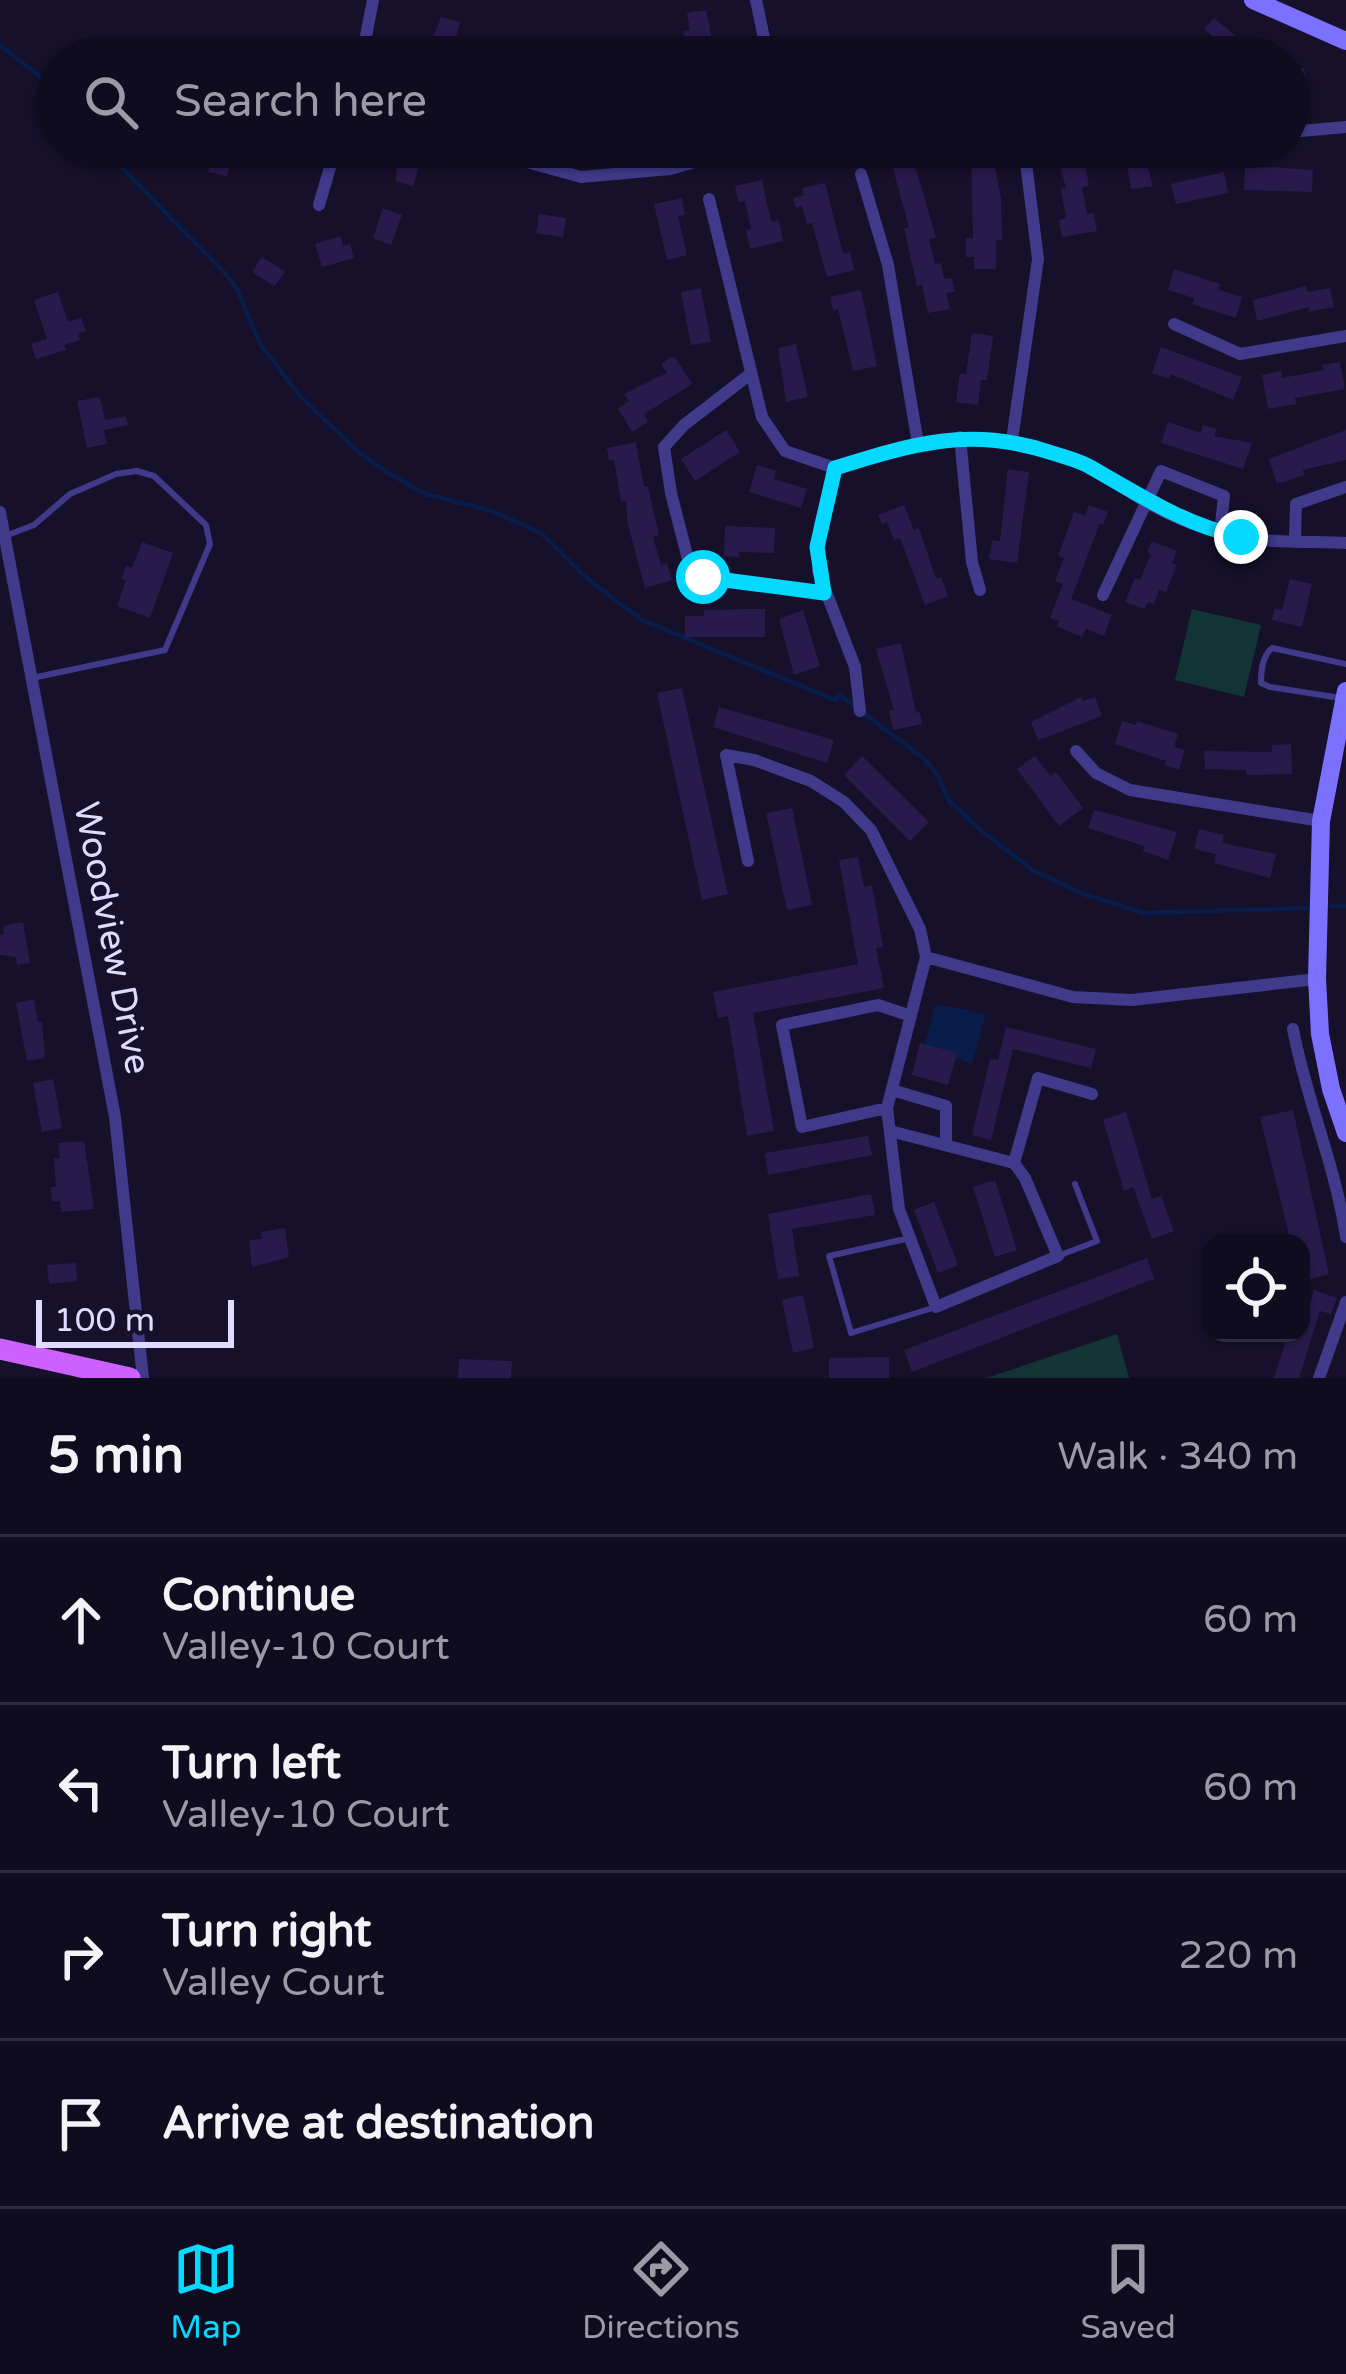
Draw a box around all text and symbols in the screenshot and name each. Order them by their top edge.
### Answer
search box [36,36,1310,168]
icon: search [78,69,144,135]
text: Search here [174,75,427,129]
route end [1214,510,1268,564]
route start [676,550,730,604]
street label: Woodview Drive [65,798,159,1078]
map controls [1202,1234,1310,1342]
button: locate [1202,1234,1310,1342]
scale bar [36,1294,234,1347]
text: 100 m [54,1301,155,1340]
text: 5 min [48,1425,184,1487]
text: Walk · 340 m [1057,1433,1298,1480]
text: Continue [162,1569,355,1623]
icon: ahead [48,1587,114,1653]
text: 60 m [1203,1596,1298,1643]
text: Valley-10 Court [162,1623,450,1670]
text: Turn left [162,1737,341,1791]
icon: left [48,1755,114,1821]
text: 60 m [1203,1764,1298,1811]
text: Valley-10 Court [162,1791,450,1838]
text: Turn right [162,1905,371,1959]
icon: right [48,1923,114,1989]
text: 220 m [1179,1932,1298,1979]
text: Valley Court [162,1959,385,2006]
icon: arrive [48,2091,114,2157]
text: Arrive at destination [162,2097,594,2151]
tab: Map [170,2236,242,2347]
tab: Directions [582,2236,740,2347]
tab: Saved [1080,2236,1176,2347]

